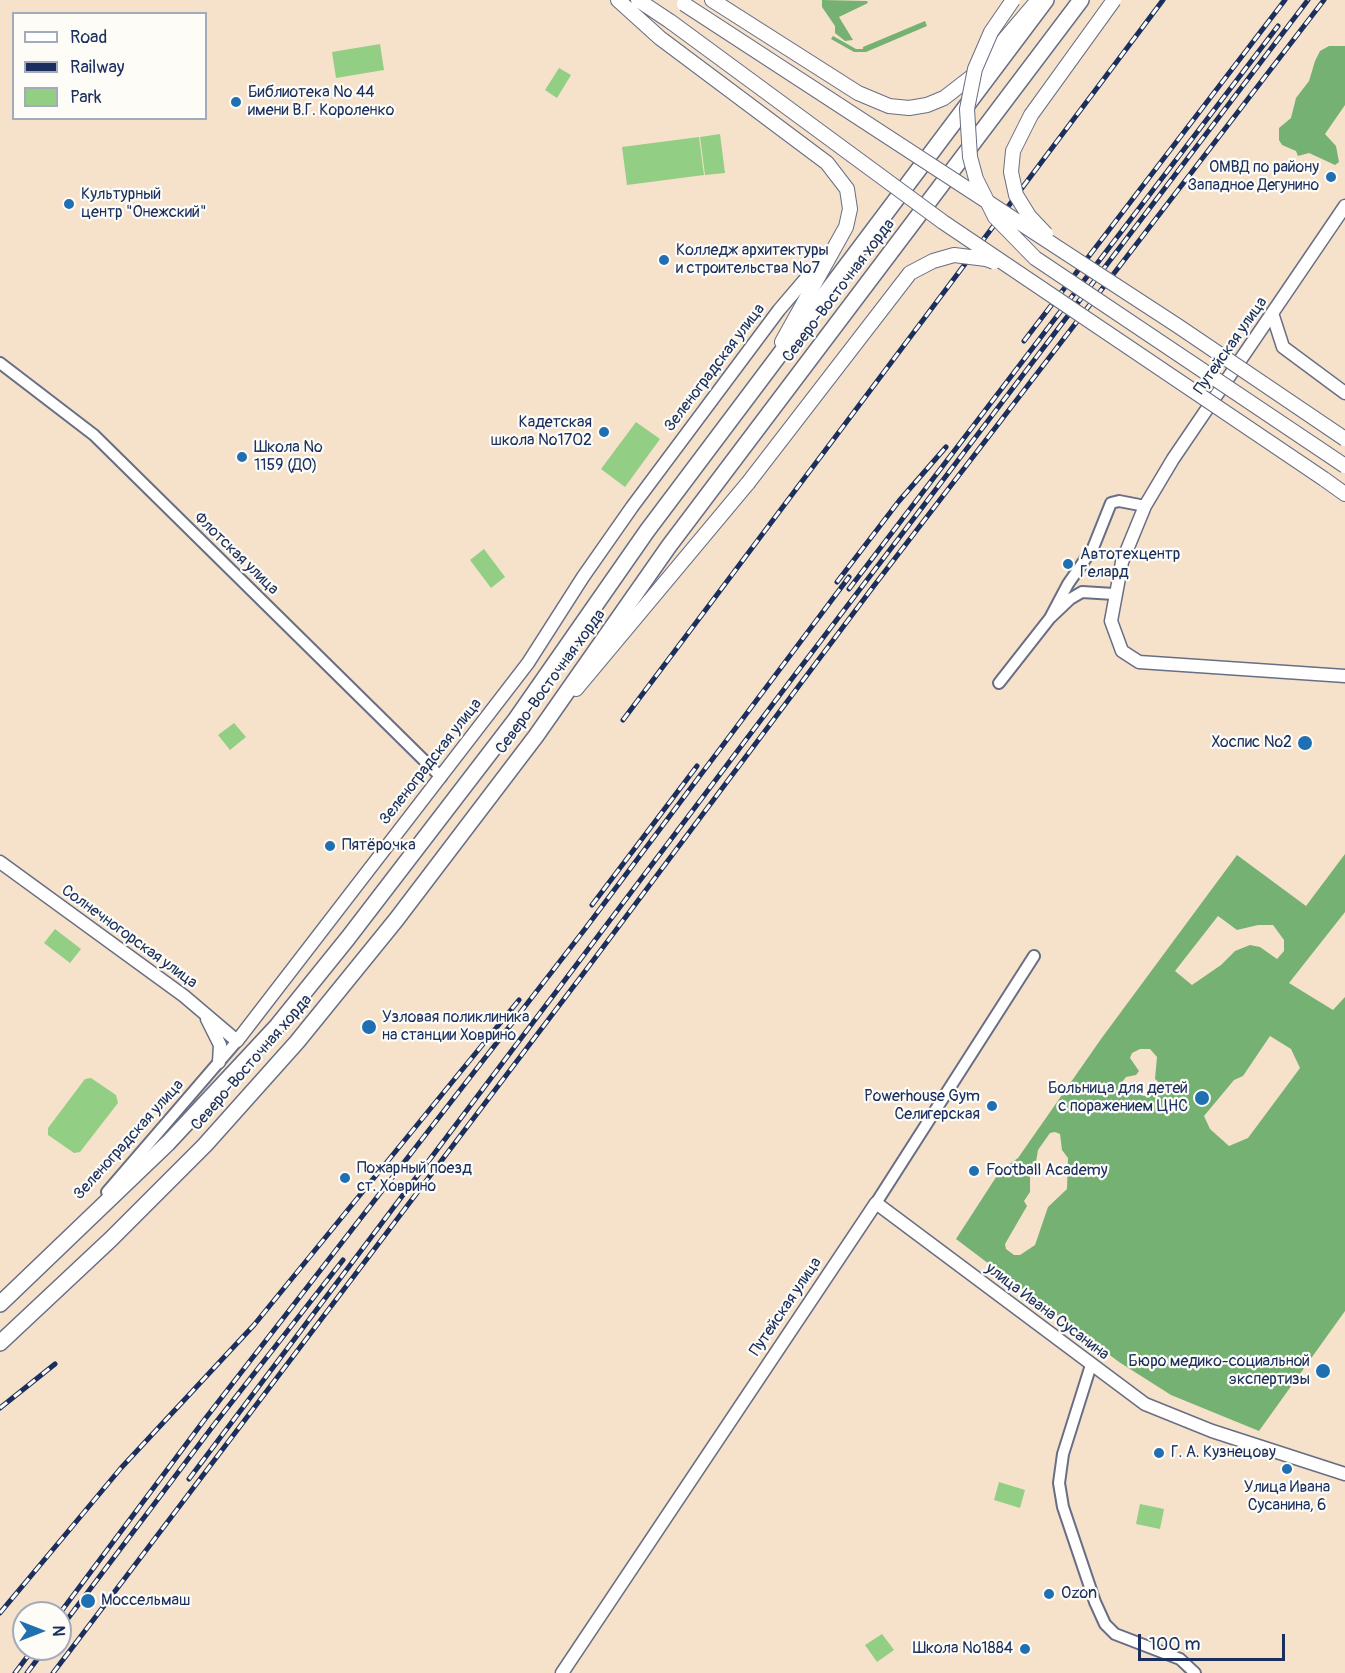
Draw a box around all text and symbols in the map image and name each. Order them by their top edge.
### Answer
legend [12,12,207,120]
text: Road [70,26,107,49]
text: Railway [70,56,125,79]
place label: Библиотека № 44 имени В.Г. Короленко [248,83,394,121]
text: Park [70,86,102,109]
marker: Библиотека № 44 имени В.Г. Короленко [229,95,243,109]
place label: ОМВД по району Западное Дегунино [1187,158,1319,196]
marker: ОМВД по району Западное Дегунино [1324,170,1338,184]
place label: Культурный центр "Онежский" [81,185,206,223]
marker: Культурный центр "Онежский" [62,197,76,211]
street label: Северо-Восточная хорда [779,216,899,366]
place label: Колледж архитектуры и строительства №7 [676,241,829,279]
marker: Колледж архитектуры и строительства №7 [657,253,671,267]
street label: Путейская улица [1190,294,1272,398]
street label: Зеленоградская улица [661,300,769,436]
place label: Кадетская школа №1702 [490,413,592,451]
marker: Кадетская школа №1702 [597,425,611,439]
place label: Школа № 1159 (ДО) [254,438,323,476]
marker: Школа № 1159 (ДО) [235,450,249,464]
street label: Флотская улица [190,509,282,599]
place label: Автотехцентр Гелард [1080,545,1180,583]
marker: Автотехцентр Гелард [1061,557,1075,571]
street label: Северо-Восточная хорда [492,606,610,758]
street label: Зеленоградская улица [376,695,486,829]
place label: Хоспис №2 [1211,733,1292,753]
marker: Хоспис №2 [1296,734,1314,752]
place label: Пятёрочка [342,836,416,856]
marker: Пятёрочка [323,839,337,853]
street label: Солнечногорская улица [57,881,201,993]
street label: Северо-Восточная хорда [188,991,316,1135]
place label: Узловая поликлиника на станции Ховрино [382,1008,529,1046]
marker: Узловая поликлиника на станции Ховрино [360,1018,378,1036]
street label: Зеленоградская улица [70,1076,188,1204]
place label: Больница для детей с поражением ЦНС [1048,1079,1188,1117]
place label: Powerhouse Gym Селигерская [864,1087,980,1125]
marker: Больница для детей с поражением ЦНС [1193,1089,1211,1107]
marker: Powerhouse Gym Селигерская [985,1099,999,1113]
place label: Пожарный поезд ст. Ховрино [357,1159,472,1197]
place label: Football Academy [986,1161,1108,1181]
marker: Football Academy [967,1164,981,1178]
marker: Пожарный поезд ст. Ховрино [338,1171,352,1185]
street label: Путейская улица [746,1254,826,1360]
street label: улица Ивана Сусанина [981,1259,1113,1365]
place label: Бюро медико-социальной экспертизы [1128,1352,1310,1390]
marker: Бюро медико-социальной экспертизы [1314,1362,1332,1380]
place label: Г. А. Кузнецову [1171,1443,1276,1463]
marker: Г. А. Кузнецову [1152,1446,1166,1460]
marker: Улица Ивана Сусанина, 6 [1280,1462,1294,1476]
place label: Улица Ивана Сусанина, 6 [1244,1478,1330,1516]
place label: Ozon [1061,1584,1097,1604]
marker: Ozon [1042,1587,1056,1601]
place label: Моссельмаш [101,1591,190,1611]
marker: Моссельмаш [79,1592,97,1610]
north arrow [12,1601,72,1661]
scale bar [1141,1622,1288,1660]
text: N [48,1626,68,1636]
text: 100 m [1149,1633,1201,1656]
place label: Школа №1884 [913,1639,1013,1659]
marker: Школа №1884 [1018,1642,1032,1656]

